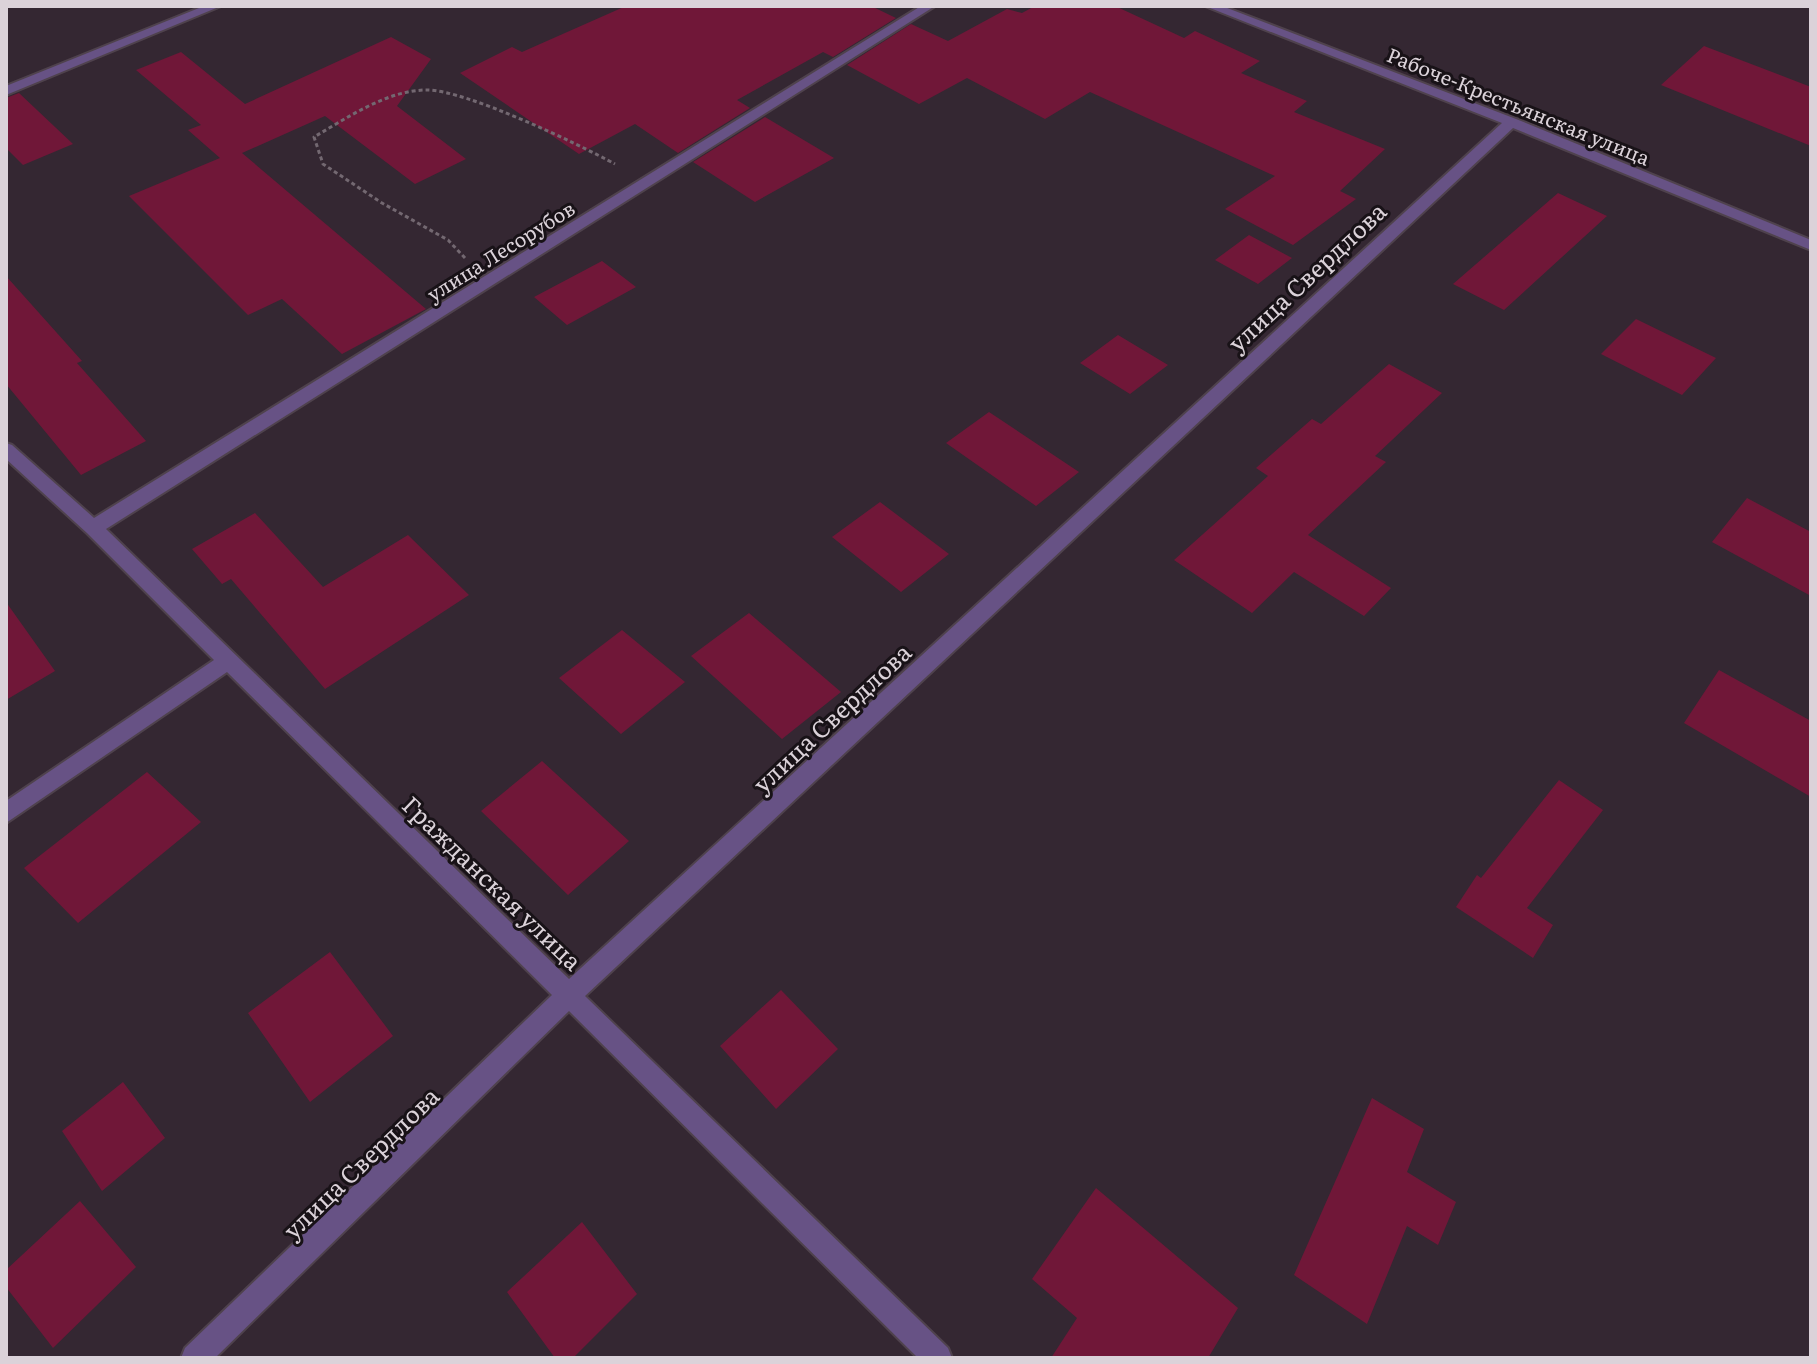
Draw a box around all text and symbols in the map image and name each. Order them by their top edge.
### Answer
street label: Рабоче-Крестьянская улица [1383,38,1655,172]
street label: улица Лесорубов [420,192,580,308]
street label: улица Свердлова [1219,193,1393,359]
street label: улица Свердлова [744,634,918,800]
street label: Гражданская улица [395,787,591,977]
street label: улица Свердлова [274,1078,446,1246]

